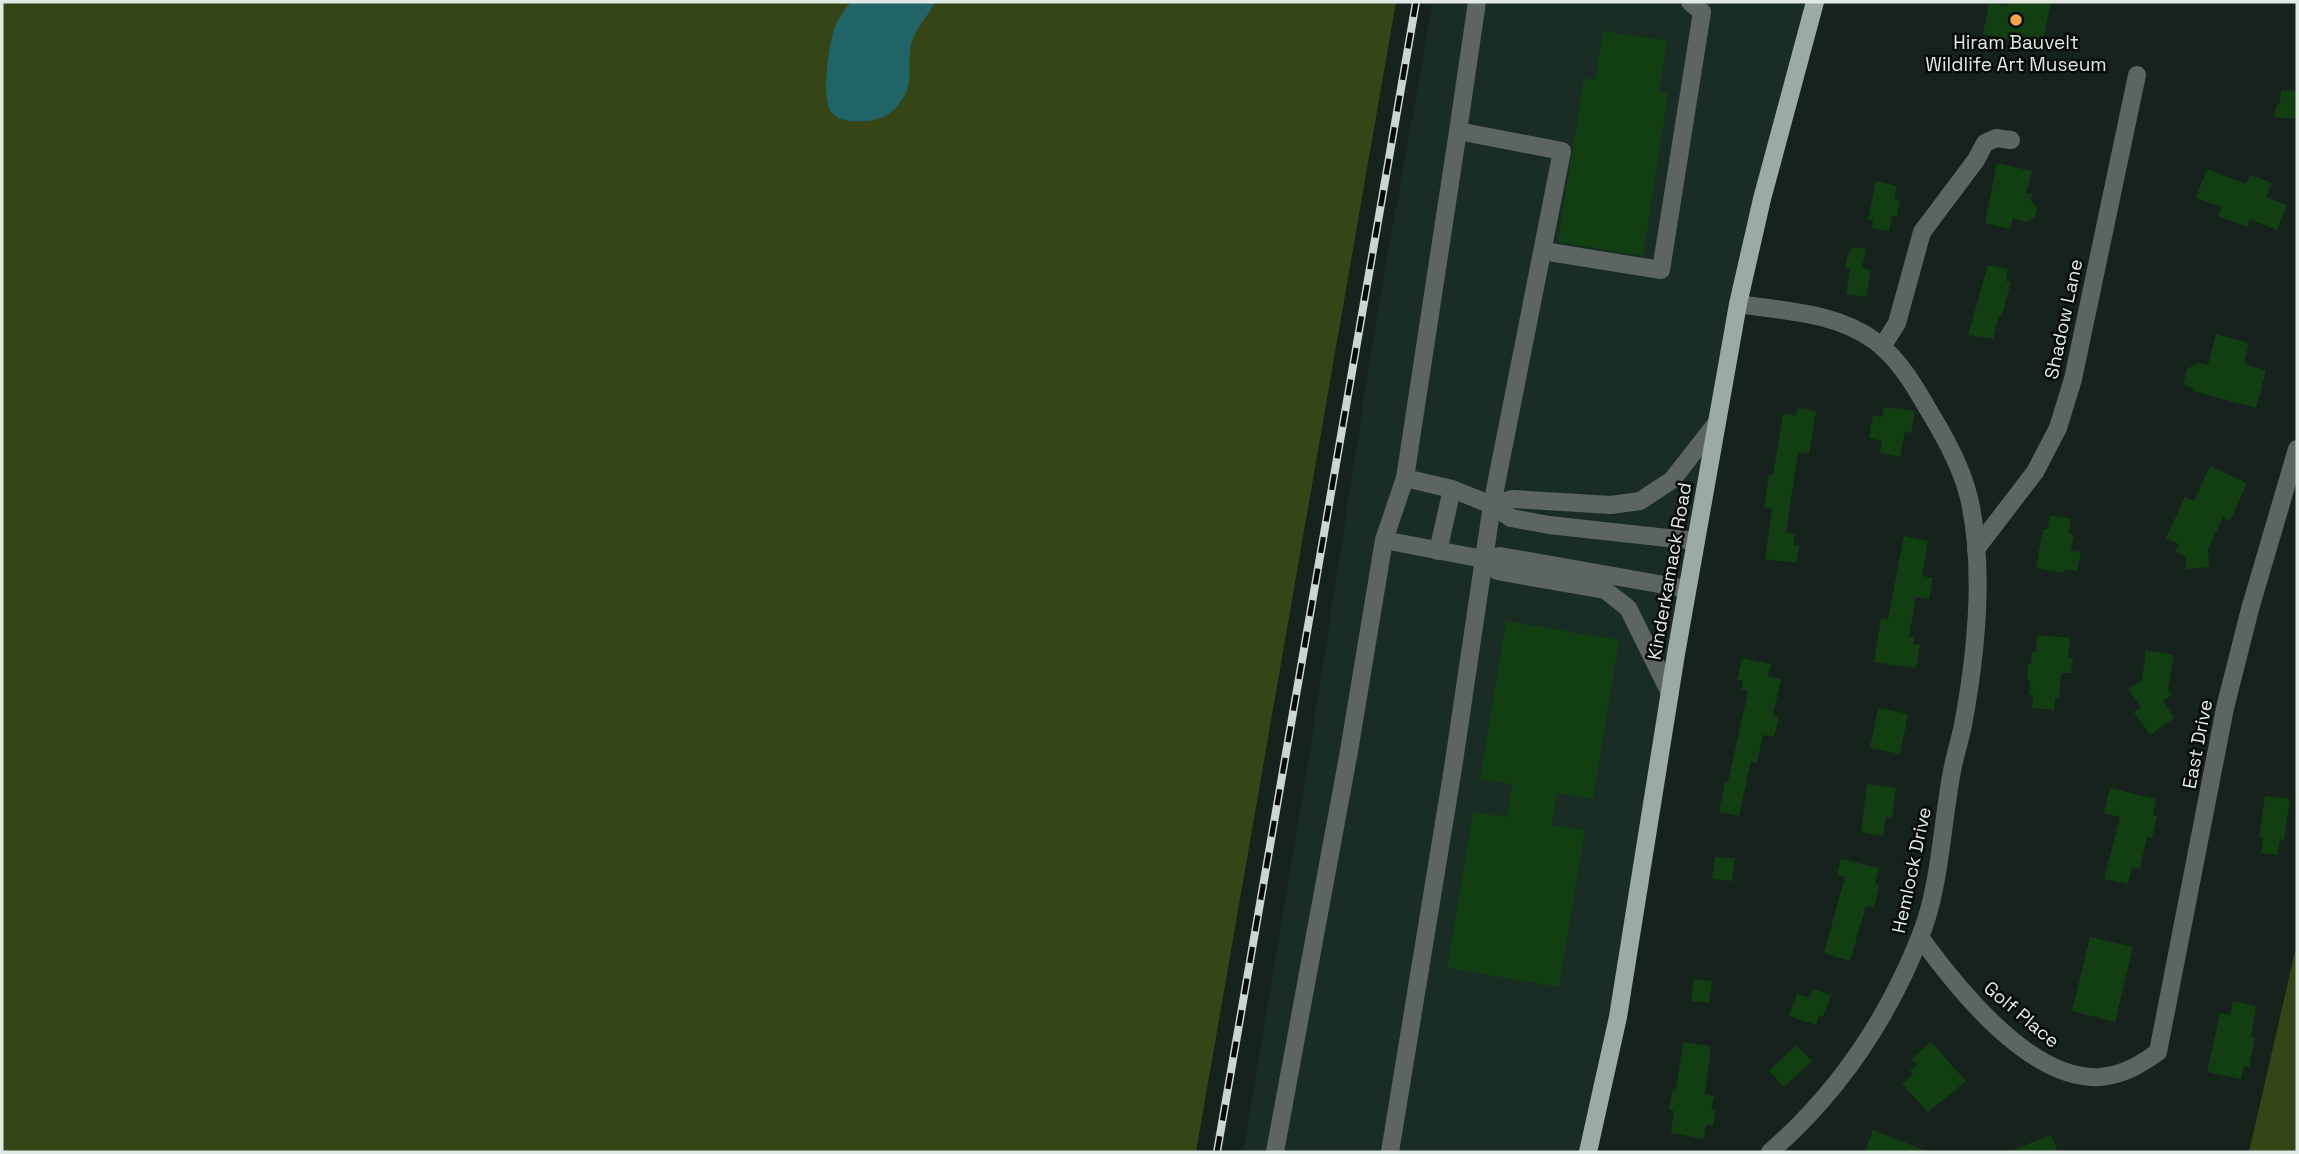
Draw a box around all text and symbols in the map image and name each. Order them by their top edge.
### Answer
marker: Hiram Bauvelt Wildlife Art Museum [2008,12,2024,28]
place label: Hiram Bauvelt Wildlife Art Museum [1925,30,2107,77]
street label: Shadow Lane [2039,257,2088,381]
street label: Kinderkamack Road [1642,480,1697,662]
street label: East Drive [2177,697,2218,791]
street label: Hemlock Drive [1886,805,1937,936]
street label: Golf Place [1979,975,2065,1053]

